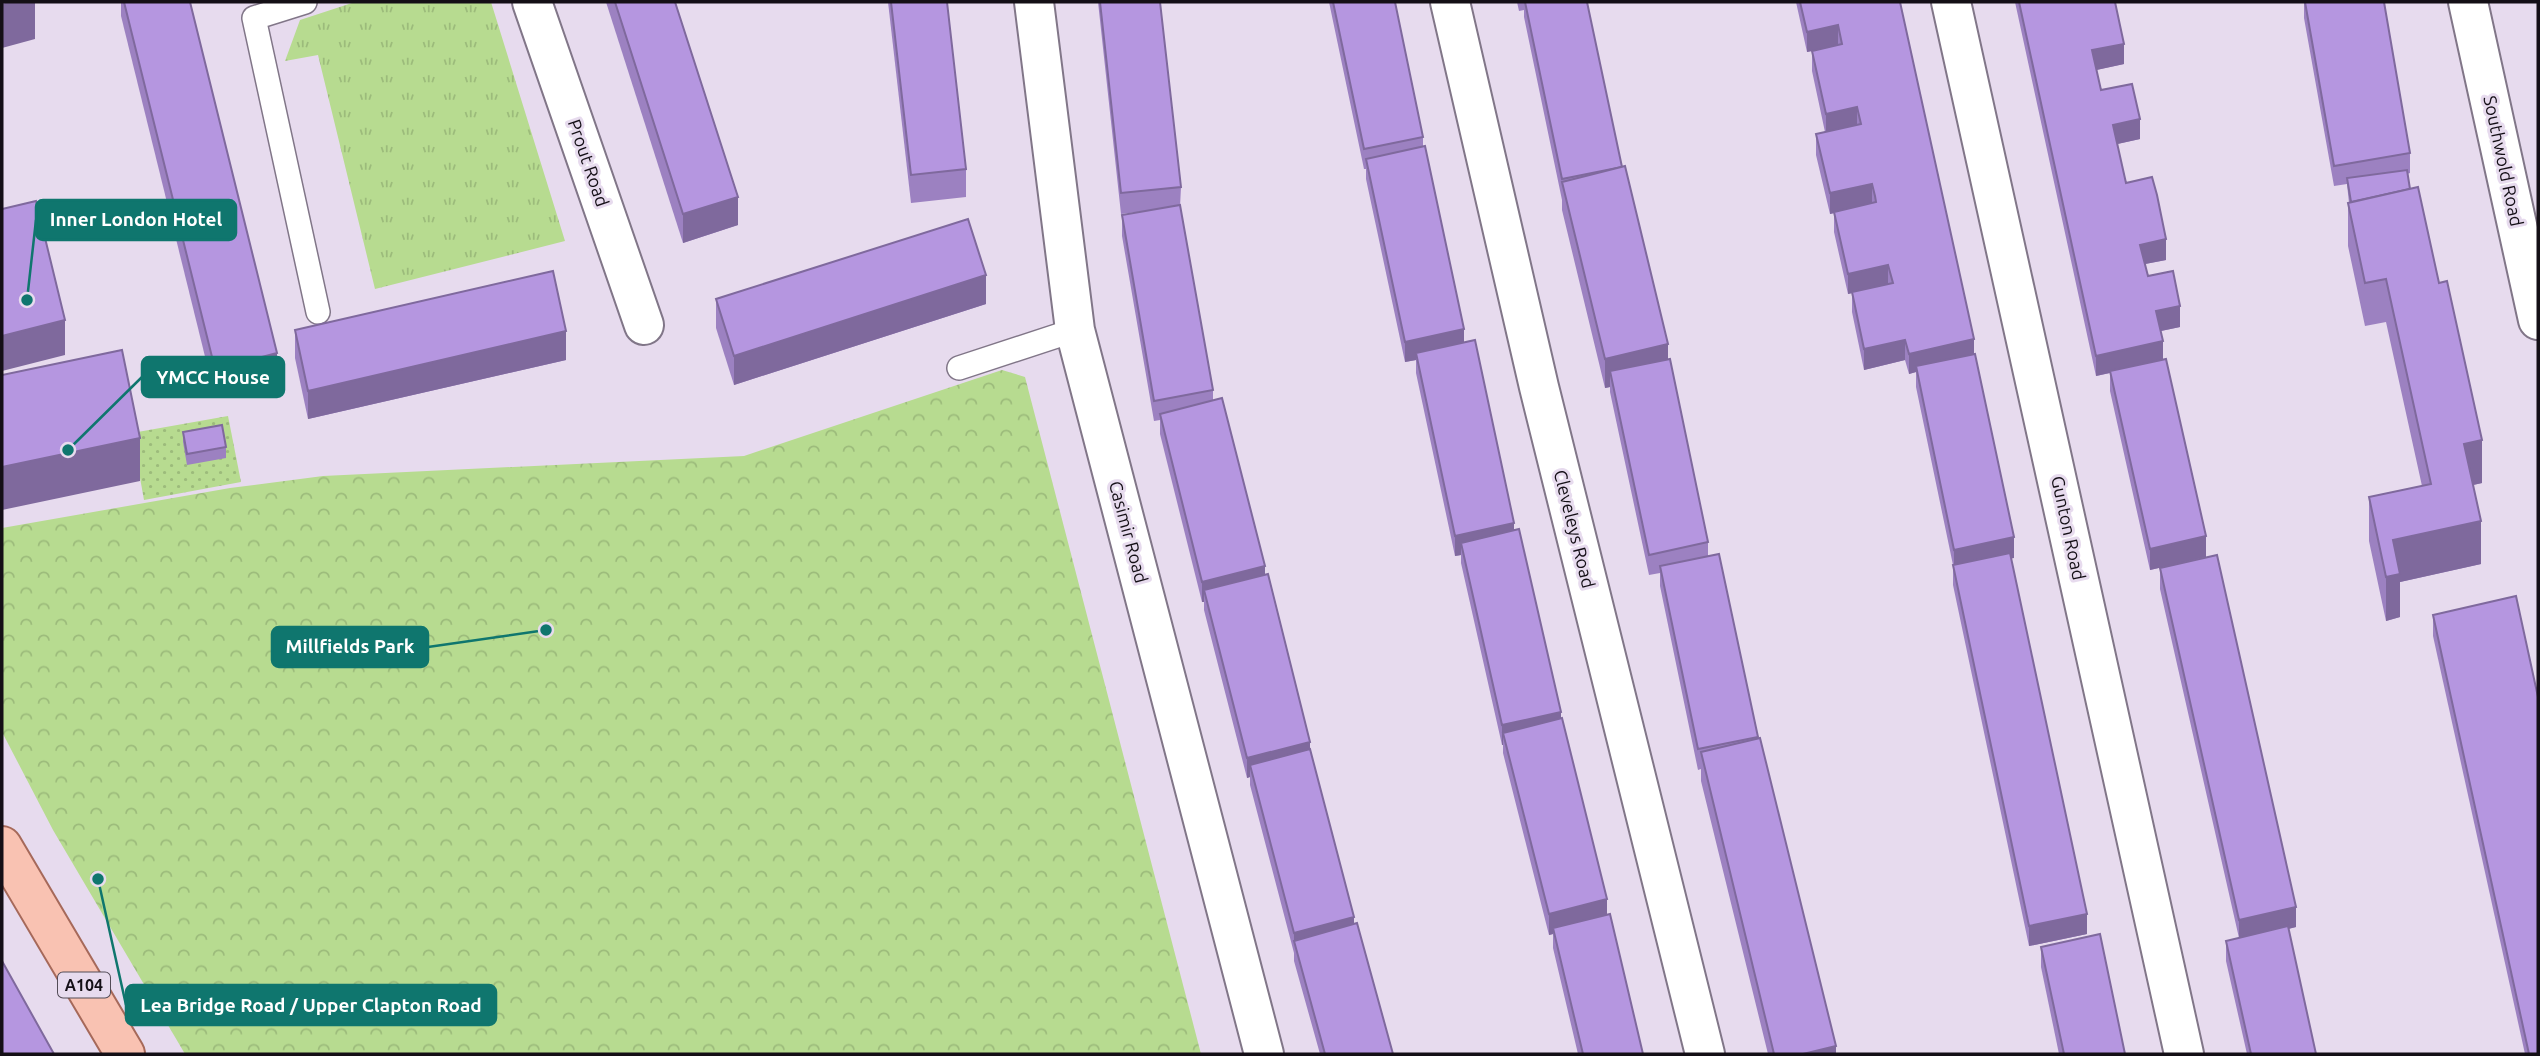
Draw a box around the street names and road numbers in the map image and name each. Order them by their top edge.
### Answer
street label: Southwold Road [2480,94,2528,228]
street label: Prout Road [565,116,613,209]
street label: Cleveleys Road [1551,468,1599,590]
street label: Gunton Road [2048,474,2090,582]
street label: Casimir Road [1106,479,1152,585]
road number: A104 [58,973,110,998]

